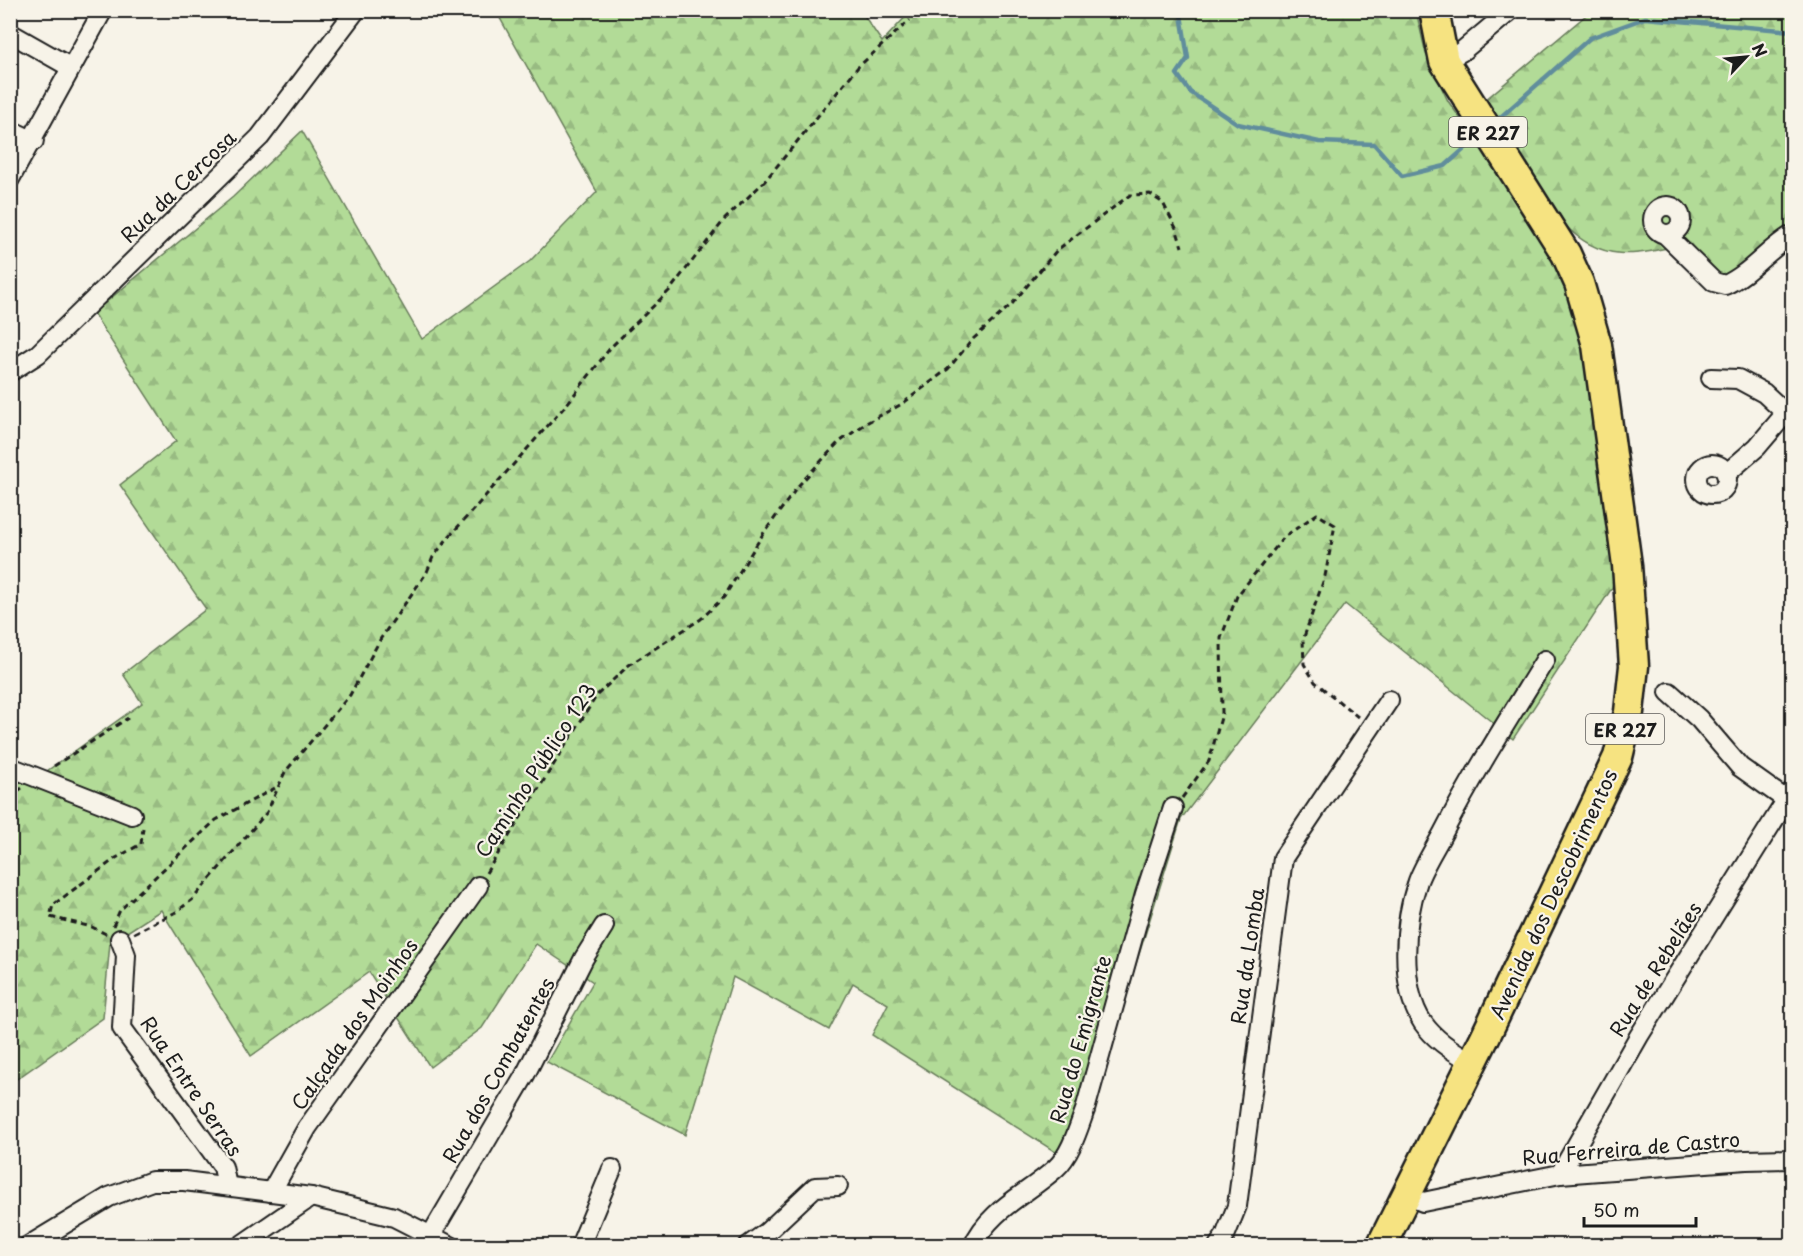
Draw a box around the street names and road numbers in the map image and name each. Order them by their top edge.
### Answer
road number: ER 227 [1449,117,1527,147]
street label: Rua da Cercosa [113,122,243,249]
street label: Caminho Público 123 [467,677,603,863]
road number: ER 227 [1586,714,1664,744]
street label: Avenida dos Descobrimentos [1482,764,1624,1024]
street label: Rua da Lomba [1223,885,1271,1026]
street label: Rua de Rebelães [1602,896,1708,1042]
street label: Calçada dos Moinhos [283,932,425,1116]
street label: Rua do Emigrante [1042,951,1118,1127]
street label: Rua dos Combatentes [434,972,562,1168]
street label: Rua Entre Serras [134,1010,250,1162]
street label: Rua Ferreira de Castro [1521,1124,1741,1172]

